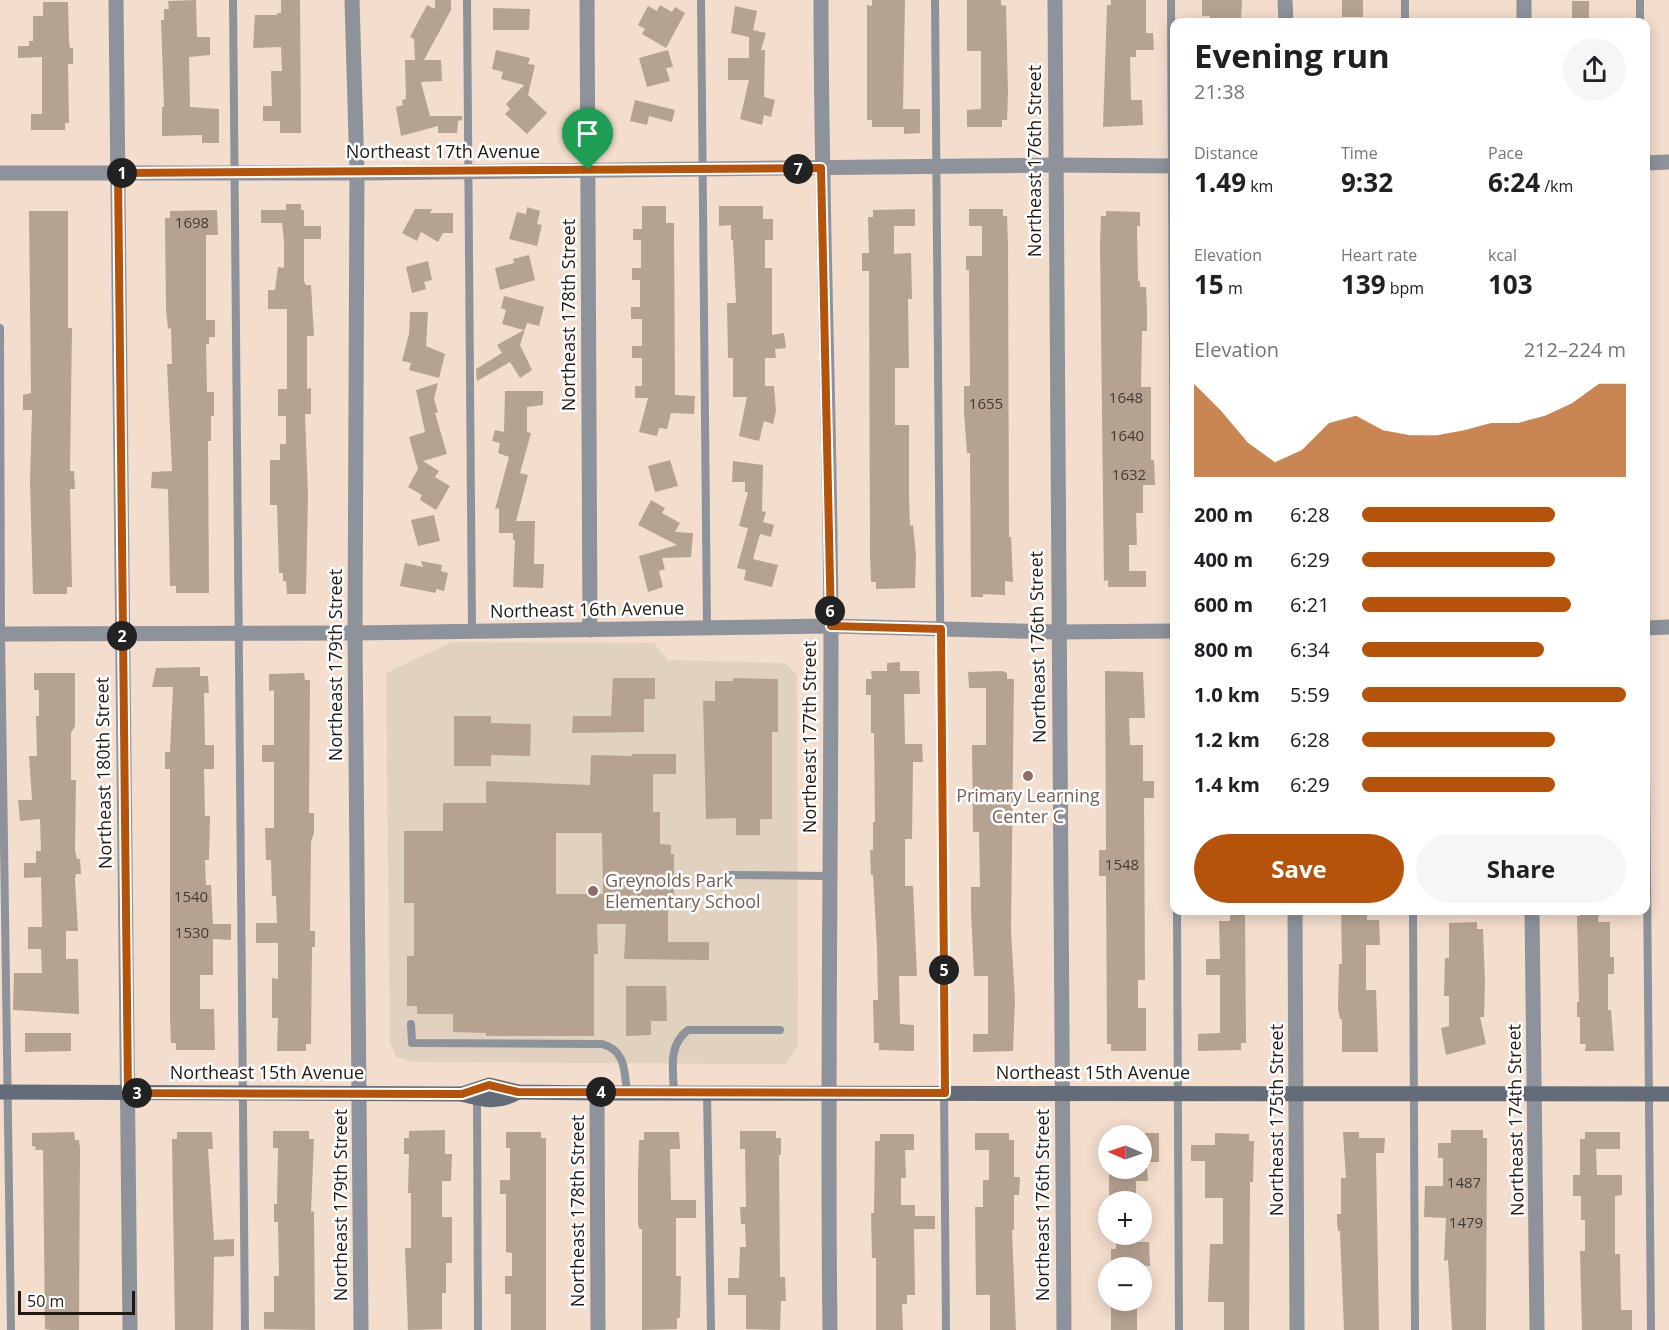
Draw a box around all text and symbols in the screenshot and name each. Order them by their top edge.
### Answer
text: Evening run [1194,33,1390,78]
button: share [1563,38,1626,101]
street label: Northeast 176th Street [1022,65,1046,257]
text: 21:38 [1194,78,1245,105]
pin [562,108,613,170]
icon: arrive [571,117,604,150]
street label: Northeast 17th Avenue [346,139,540,163]
text: Distance [1194,142,1258,164]
text: Time [1341,142,1378,164]
text: Pace [1488,142,1523,164]
pin: 7 [783,154,813,184]
pin: 1 [107,158,137,188]
text: 7 [793,158,803,180]
text: 1 [117,162,127,184]
text: 1.49 [1194,164,1246,200]
text: 9:32 [1341,164,1393,200]
text: 6:24 [1488,164,1540,200]
text: km [1246,175,1273,197]
text: /km [1540,175,1573,197]
house number: 1698 [175,212,209,232]
street label: Northeast 178th Street [556,219,580,411]
text: Elevation [1194,244,1262,266]
text: Heart rate [1341,244,1417,266]
text: kcal [1488,244,1517,266]
text: 15 [1194,266,1224,302]
text: 139 [1341,266,1386,302]
text: 103 [1488,266,1533,302]
text: m [1224,277,1243,299]
text: bpm [1386,277,1424,299]
text: Elevation [1194,336,1279,363]
text: 212–224 m [1524,336,1626,363]
house number: 1648 [1109,387,1143,407]
house number: 1655 [969,393,1003,413]
house number: 1640 [1110,425,1144,445]
house number: 1632 [1112,464,1146,484]
text: 200 m [1194,501,1253,528]
text: 6:28 [1290,501,1330,528]
text: 400 m [1194,546,1253,573]
text: 6:29 [1290,546,1330,573]
street label: Northeast 176th Street [1023,551,1051,743]
street label: Northeast 179th Street [323,569,347,761]
text: 600 m [1194,591,1253,618]
text: 6:21 [1290,591,1330,618]
street label: Northeast 16th Avenue [490,595,684,623]
pin: 6 [815,596,845,626]
text: 6 [825,600,835,622]
pin: 2 [107,621,137,651]
text: 2 [117,625,127,647]
text: 800 m [1194,636,1253,663]
text: 6:34 [1290,636,1330,663]
street label: Northeast 177th Street [797,641,821,833]
street label: Northeast 180th Street [89,677,117,869]
text: 1.0 km [1194,681,1260,708]
text: 5:59 [1290,681,1330,708]
text: 1.2 km [1194,726,1260,753]
text: 6:28 [1290,726,1330,753]
marker: Primary Learning Center C [1021,769,1035,783]
text: 1.4 km [1194,771,1260,798]
text: 6:29 [1290,771,1330,798]
place label: Primary Learning Center C [956,783,1100,828]
button: Save [1194,834,1404,903]
button: Share [1416,834,1626,903]
house number: 1548 [1105,854,1139,874]
place label: Greynolds Park Elementary School [605,868,761,913]
marker: Greynolds Park Elementary School [586,884,600,898]
house number: 1540 [174,886,208,906]
house number: 1530 [175,922,209,942]
pin: 5 [929,955,959,985]
text: 5 [939,959,949,981]
street label: Northeast 175th Street [1264,1024,1288,1216]
street label: Northeast 174th Street [1501,1024,1529,1216]
street label: Northeast 15th Avenue [170,1060,364,1084]
street label: Northeast 15th Avenue [996,1060,1190,1084]
pin: 4 [586,1077,616,1107]
pin: 3 [122,1078,152,1108]
text: 4 [596,1081,606,1103]
text: 3 [132,1082,142,1104]
street label: Northeast 179th Street [328,1109,352,1301]
street label: Northeast 176th Street [1030,1109,1054,1301]
street label: Northeast 178th Street [565,1115,589,1307]
north arrow [1098,1125,1152,1179]
map controls [1098,1125,1152,1311]
house number: 1487 [1447,1172,1481,1192]
button: + [1098,1191,1152,1245]
house number: 1479 [1449,1212,1483,1232]
button: − [1098,1257,1152,1311]
scale bar [18,1288,135,1316]
text: 50 m [27,1290,64,1312]

